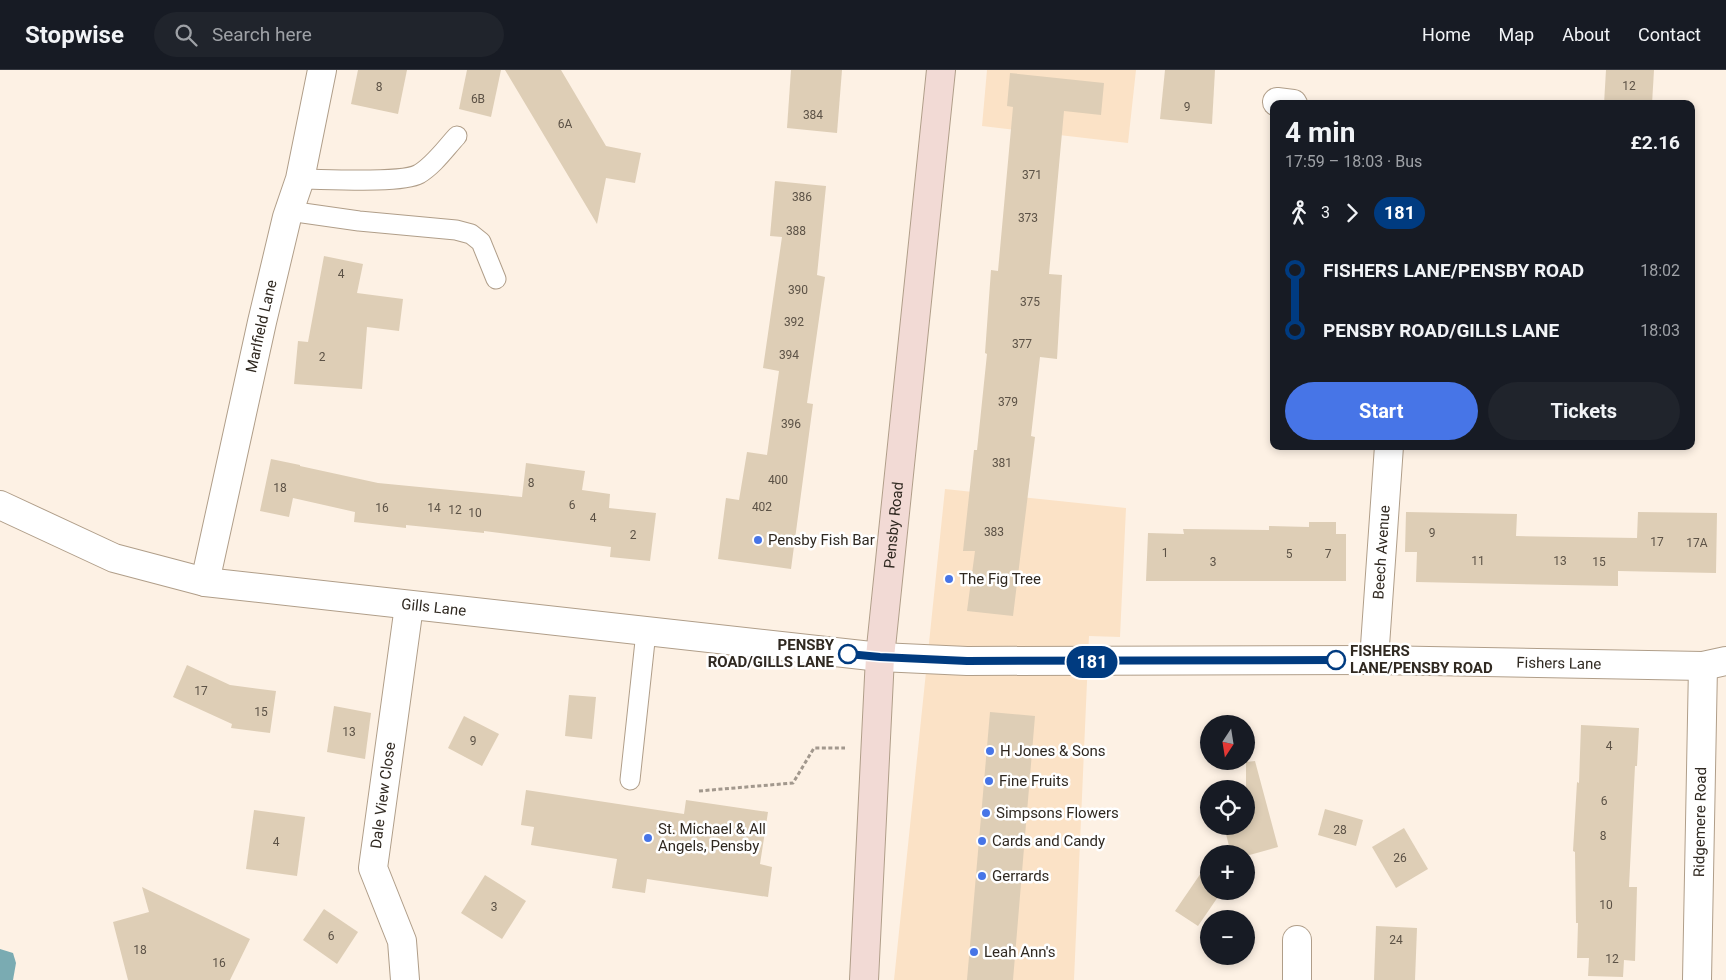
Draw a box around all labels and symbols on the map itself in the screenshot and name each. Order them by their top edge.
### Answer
house number: 12 [1622,79,1636,93]
house number: 8 [376,80,383,94]
house number: 6B [471,92,485,106]
house number: 9 [1184,100,1190,114]
house number: 384 [803,108,823,122]
house number: 6A [558,117,572,131]
house number: 371 [1022,168,1042,182]
house number: 386 [792,190,812,204]
house number: 373 [1018,211,1038,225]
house number: 388 [786,224,806,238]
house number: 4 [338,267,345,281]
street label: Marlfield Lane [242,278,281,374]
house number: 390 [788,283,808,297]
house number: 375 [1020,295,1040,309]
house number: 392 [784,315,804,329]
house number: 377 [1012,337,1032,351]
house number: 394 [779,348,799,362]
house number: 2 [319,350,326,364]
house number: 379 [998,395,1018,409]
house number: 396 [781,417,801,431]
house number: 381 [992,456,1012,470]
house number: 400 [768,473,788,487]
house number: 8 [528,476,535,490]
house number: 18 [273,481,287,495]
street label: Pensby Road [880,481,907,569]
house number: 6 [569,498,576,512]
house number: 402 [752,500,772,514]
house number: 16 [375,501,389,515]
house number: 14 [427,501,441,515]
house number: 12 [448,503,462,517]
street label: Beech Avenue [1369,505,1394,600]
house number: 10 [468,506,482,520]
house number: 4 [590,511,597,525]
house number: 383 [984,525,1004,539]
house number: 9 [1429,526,1435,540]
house number: 2 [630,528,637,542]
place label: Pensby Fish Bar [768,531,875,549]
marker: Pensby Fish Bar [752,534,764,546]
house number: 17 [1650,535,1664,549]
house number: 17A [1686,536,1708,550]
house number: 1 [1162,546,1168,560]
house number: 5 [1286,547,1293,561]
house number: 7 [1325,547,1332,561]
house number: 11 [1471,554,1485,568]
house number: 13 [1553,554,1567,568]
house number: 3 [1210,555,1216,569]
house number: 15 [1592,555,1606,569]
place label: The Fig Tree [959,570,1041,588]
marker: The Fig Tree [943,573,955,585]
street label: Gills Lane [400,595,467,620]
place label: PENSBY ROAD/GILLS LANE [708,636,835,671]
place label: FISHERS LANE/PENSBY ROAD [1350,642,1493,677]
marker: PENSBY ROAD/GILLS LANE [838,644,858,664]
line badge: 181 [1063,646,1121,678]
marker: FISHERS LANE/PENSBY ROAD [1326,650,1346,670]
street label: Fishers Lane [1516,654,1602,673]
house number: 17 [194,684,208,698]
house number: 15 [254,705,268,719]
north arrow [1200,715,1255,770]
house number: 13 [342,725,356,739]
house number: 9 [470,734,476,748]
house number: 4 [1606,739,1613,753]
street label: Dale View Close [367,741,399,850]
place label: H Jones & Sons [1000,742,1106,760]
marker: H Jones & Sons [984,745,996,757]
street label: Ridgemere Road [1690,767,1710,877]
place label: Fine Fruits [999,772,1069,790]
marker: Fine Fruits [983,775,995,787]
house number: 6 [1601,794,1608,808]
place label: Simpsons Flowers [996,804,1119,822]
marker: Simpsons Flowers [980,807,992,819]
place label: St. Michael & All Angels, Pensby [658,820,766,855]
house number: 28 [1333,823,1347,837]
house number: 8 [1600,829,1607,843]
marker: St. Michael & All Angels, Pensby [642,832,654,844]
place label: Cards and Candy [992,832,1105,850]
house number: 4 [273,835,280,849]
marker: Cards and Candy [976,835,988,847]
house number: 26 [1393,851,1407,865]
place label: Gerrards [992,867,1049,885]
marker: Gerrards [976,870,988,882]
house number: 10 [1599,898,1613,912]
house number: 3 [491,900,497,914]
house number: 6 [328,929,335,943]
house number: 24 [1389,933,1403,947]
house number: 18 [133,943,147,957]
place label: Leah Ann's [984,943,1056,961]
marker: Leah Ann's [968,946,980,958]
house number: 12 [1605,952,1619,966]
house number: 16 [212,956,226,970]

